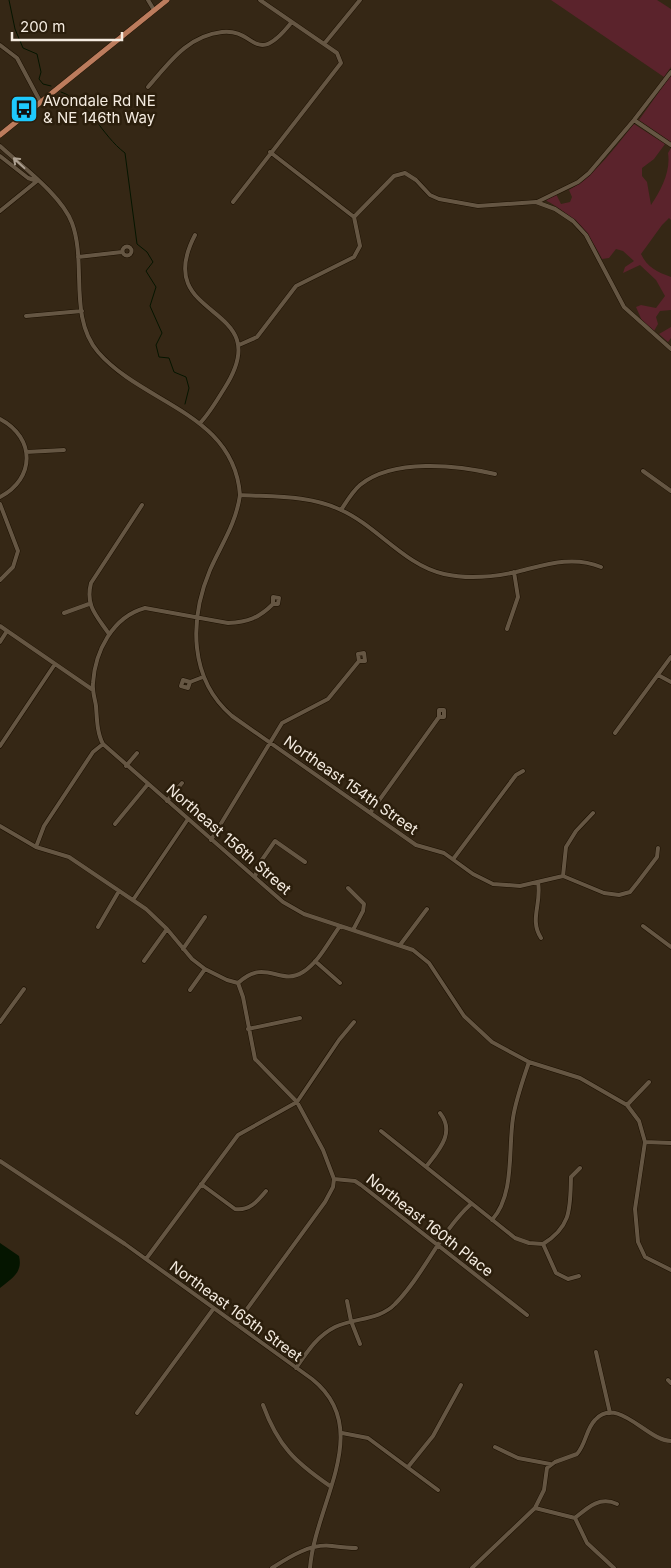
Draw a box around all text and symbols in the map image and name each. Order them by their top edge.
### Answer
scale bar [12,10,122,42]
text: 200 m [20,17,65,36]
place label: Avondale Rd NE & NE 146th Way [43,91,156,127]
bus stop icon: Avondale Rd NE & NE 146th Way [9,94,39,124]
one-way arrow [13,157,25,169]
street label: Northeast 154th Street [280,731,422,839]
street label: Northeast 156th Street [163,780,295,898]
street label: Northeast 160th Place [363,1169,497,1281]
street label: Northeast 165th Street [166,1257,306,1366]

